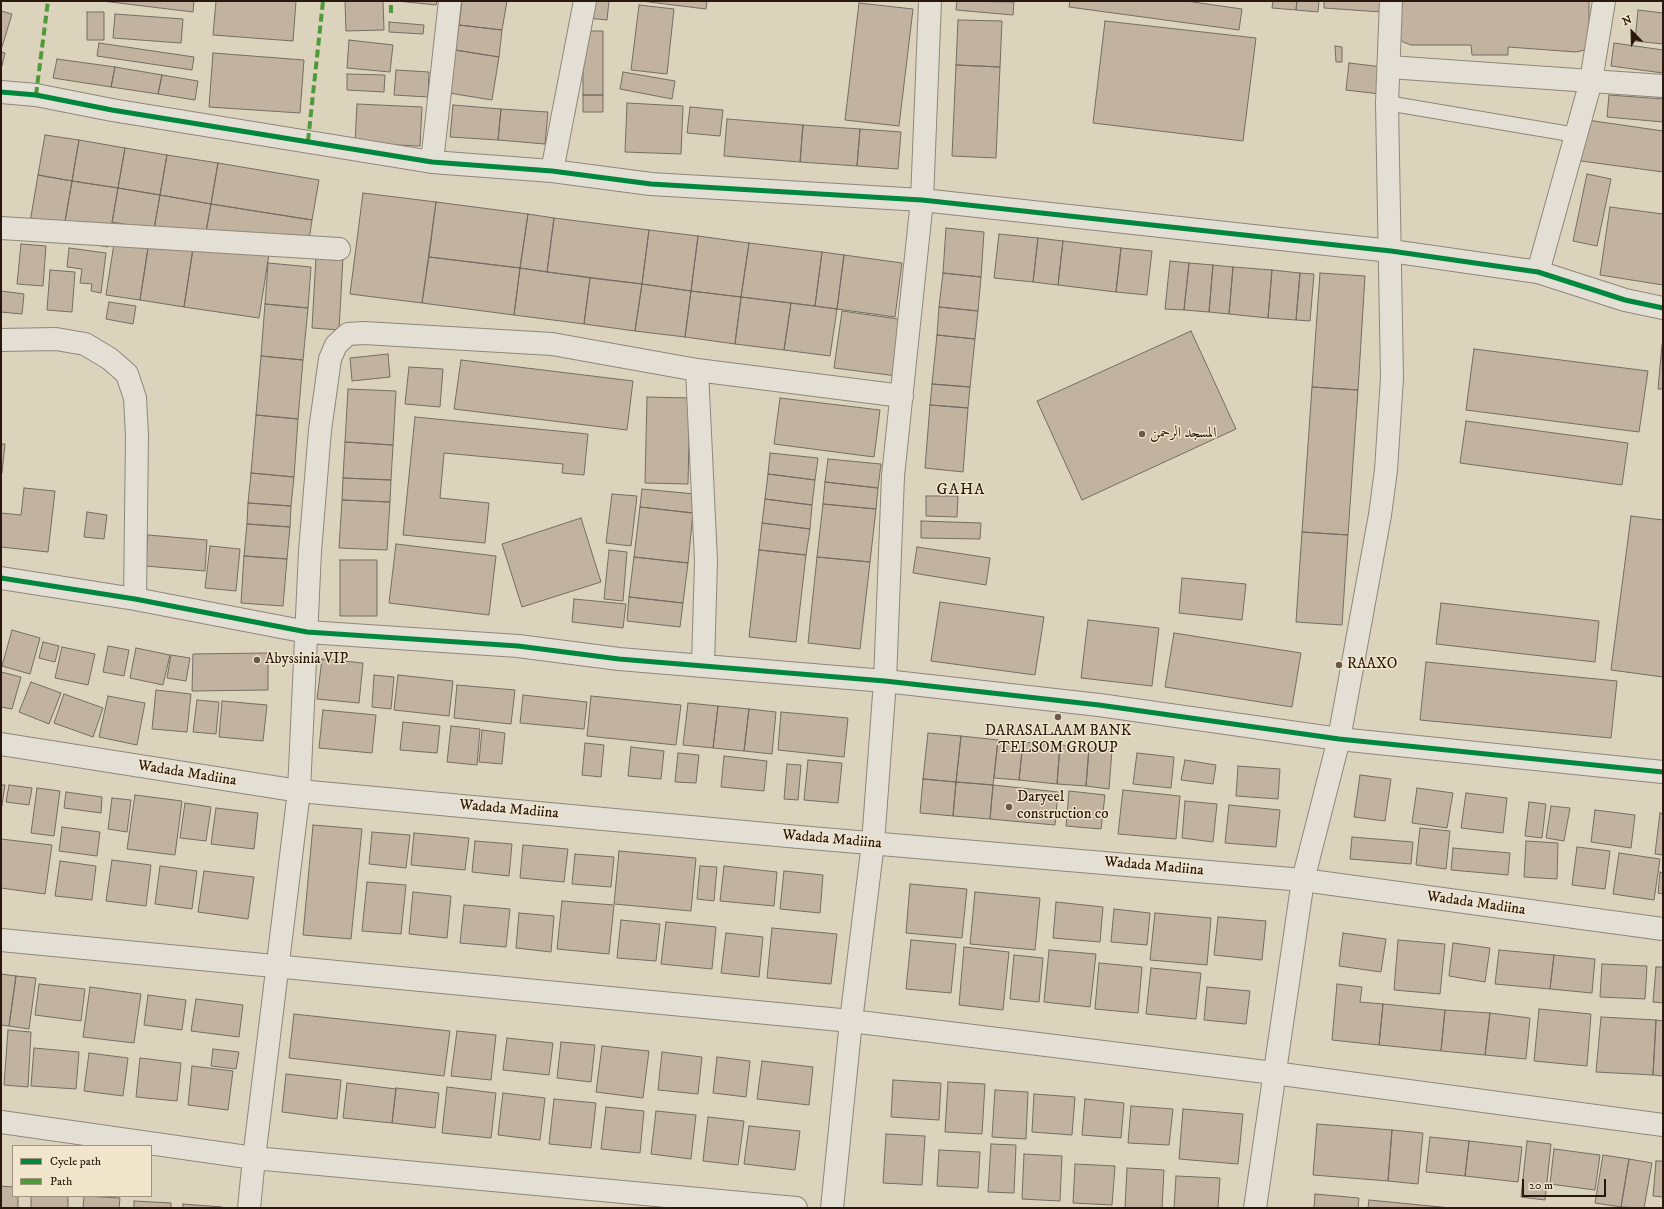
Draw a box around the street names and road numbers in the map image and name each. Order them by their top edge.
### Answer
street label: Wadada Madiina [136,757,238,791]
street label: Wadada Madiina [459,797,559,823]
street label: Wadada Madiina [782,827,882,853]
street label: Wadada Madiina [1104,854,1204,880]
street label: Wadada Madiina [1425,888,1527,920]

